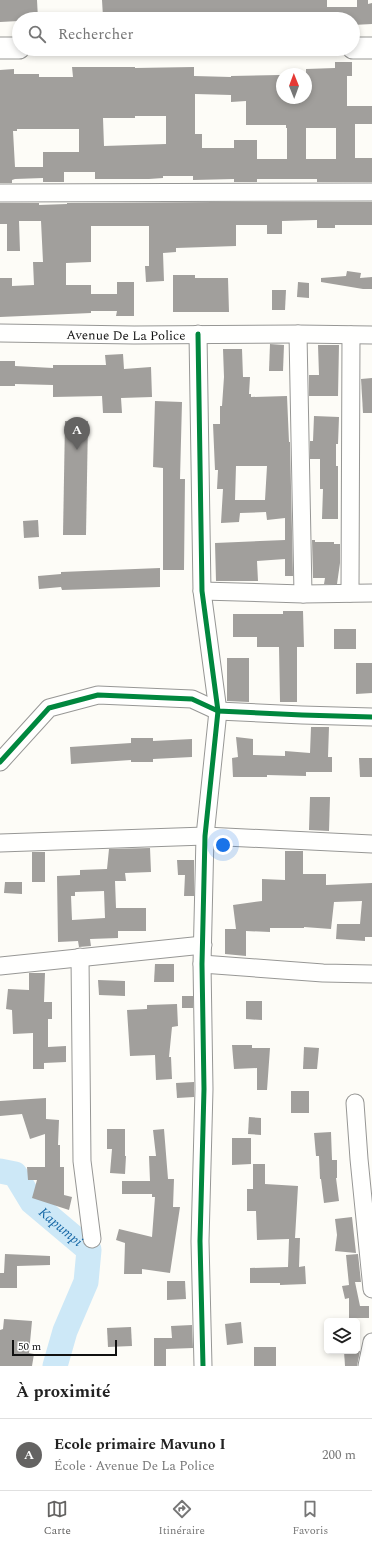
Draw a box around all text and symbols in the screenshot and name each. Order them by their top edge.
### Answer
search box [12,12,360,56]
icon: search [26,23,48,45]
text: Rechercher [58,23,133,46]
north arrow [276,68,312,104]
street label: Avenue De La Police [66,325,186,346]
pin: A [64,417,90,450]
your location [213,835,233,855]
water label: Kapumpi [34,1202,87,1252]
map controls [324,1318,360,1354]
button: layers [324,1318,360,1354]
scale bar [12,1338,117,1357]
text: 50 m [18,1338,41,1355]
text: À proximité [16,1379,111,1405]
text: Ecole primaire Mavuno I [54,1433,226,1456]
text: A [24,1445,34,1465]
text: 200 m [322,1445,356,1465]
text: École · Avenue De La Police [54,1456,215,1476]
tab: Carte [44,1498,71,1539]
tab: Itinéraire [158,1498,205,1539]
tab: Favoris [292,1498,328,1539]

